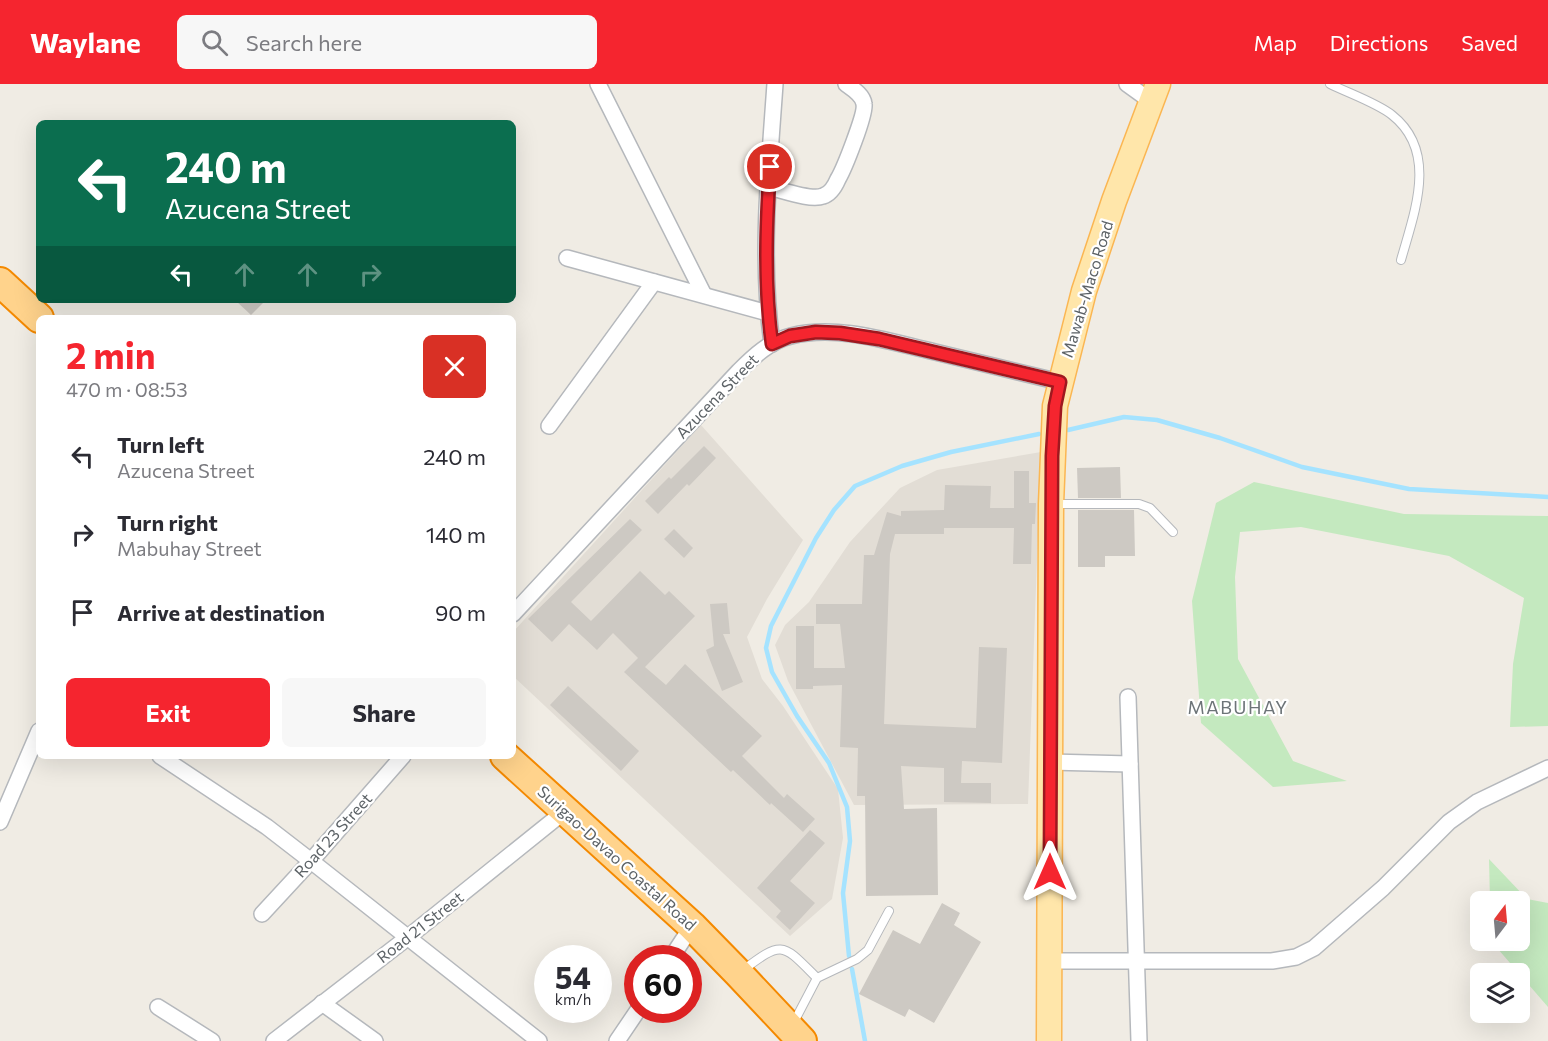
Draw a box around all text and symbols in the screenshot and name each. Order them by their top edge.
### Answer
search box [177,15,597,69]
text: Waylane [30,25,141,59]
icon: search [198,26,231,59]
text: Search here [246,29,362,56]
text: Map [1254,30,1297,55]
text: Directions [1330,30,1428,55]
text: Saved [1461,30,1518,55]
text: 240 m [165,140,287,192]
pin [744,141,795,192]
icon: left [66,144,144,222]
icon: arrive [753,150,786,183]
text: Azucena Street [165,192,351,225]
street label: Mawab-Maco Road [1057,218,1116,360]
icon: left [165,258,198,291]
icon: ahead [228,258,261,291]
icon: ahead [291,258,324,291]
icon: right [354,258,387,291]
text: 2 min [66,332,156,376]
button: close [423,335,486,398]
street label: Azucena Street [672,349,762,442]
text: 470 m · 08:53 [66,377,188,401]
text: Turn left [117,431,204,458]
icon: left [66,440,99,473]
text: 240 m [423,443,486,470]
text: Azucena Street [117,458,255,482]
text: Turn right [117,509,218,536]
icon: right [66,518,99,551]
text: 140 m [426,521,486,548]
text: Mabuhay Street [117,536,262,560]
icon: arrive [66,596,99,629]
text: Arrive at destination [117,599,325,626]
text: 90 m [435,599,486,626]
button: Exit [66,678,270,747]
button: Share [282,678,486,747]
district label: MABUHAY [1188,696,1288,718]
street label: Surigao-Davao Coastal Road [534,781,700,934]
street label: Road 23 Street [290,788,376,881]
position arrow [1018,840,1082,904]
street label: Road 21 Street [373,887,467,966]
north arrow [1470,891,1530,951]
map controls [1470,891,1530,1023]
speed limit sign: 60 [624,945,702,1023]
text: 54 [555,958,591,995]
button: layers [1470,963,1530,1023]
text: km/h [555,990,591,1008]

